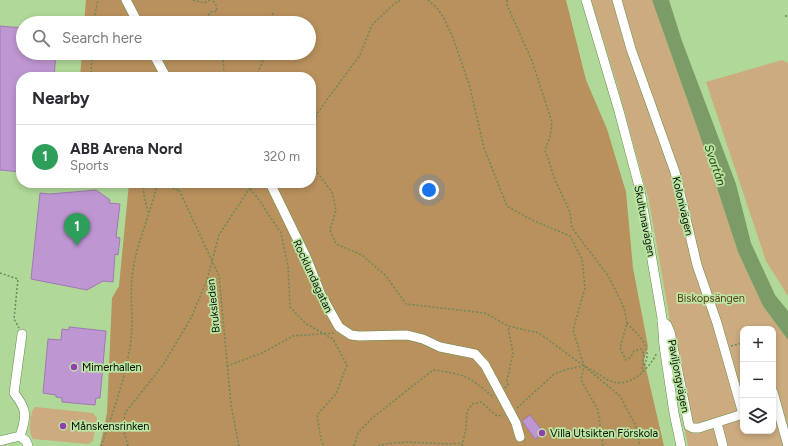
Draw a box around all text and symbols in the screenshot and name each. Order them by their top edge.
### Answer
search box [16,16,316,60]
icon: search [30,27,52,49]
text: Search here [62,29,142,47]
text: Nearby [32,88,90,108]
text: ABB Arena Nord [70,140,182,158]
water label: Svartån [701,142,729,188]
text: 1 [42,149,48,164]
text: 320 m [263,149,300,164]
text: Sports [70,158,109,173]
street label: Kolonivägen [669,175,696,237]
your location [419,180,439,200]
street label: Skultunavägen [631,184,658,258]
pin: 1 [64,213,90,246]
street label: Rocklundagatan [290,238,335,315]
street label: Bruksleden [204,278,223,334]
park label: Biskopsängen [677,292,745,305]
map controls [740,326,776,434]
button: + [740,326,776,362]
street label: Paviljongvägen [665,338,692,414]
place label: Mimerhallen [82,361,142,374]
marker: Mimerhallen [69,362,79,372]
button: − [740,362,776,398]
button: layers [740,398,776,434]
place label: Månskensrinken [71,420,149,433]
marker: Månskensrinken [58,421,68,431]
place label: Villa Utsikten Förskola [550,427,658,440]
marker: Villa Utsikten Förskola [537,428,547,438]

